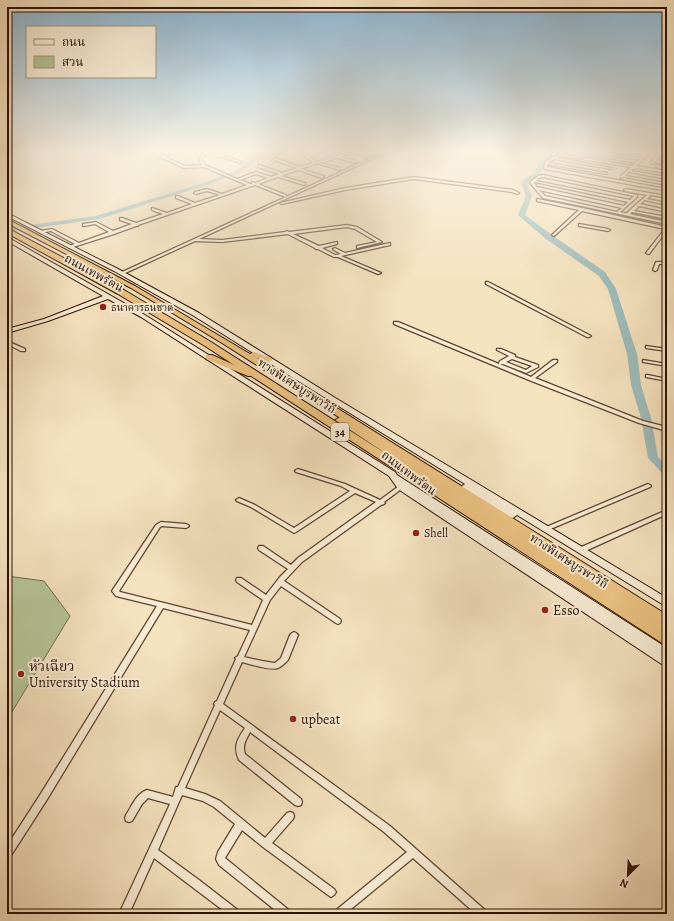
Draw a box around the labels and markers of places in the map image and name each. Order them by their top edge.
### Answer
place label: ธนาคารธนชาต [111,301,174,314]
marker: ธนาคารธนชาต [98,302,108,312]
place label: Shell [424,525,448,541]
marker: Shell [411,528,421,538]
place label: Esso [553,601,580,620]
marker: Esso [540,605,550,615]
place label: หัวเฉียว University Stadium [29,657,140,692]
marker: หัวเฉียว University Stadium [16,669,26,679]
place label: upbeat [301,710,341,729]
marker: upbeat [288,714,298,724]

